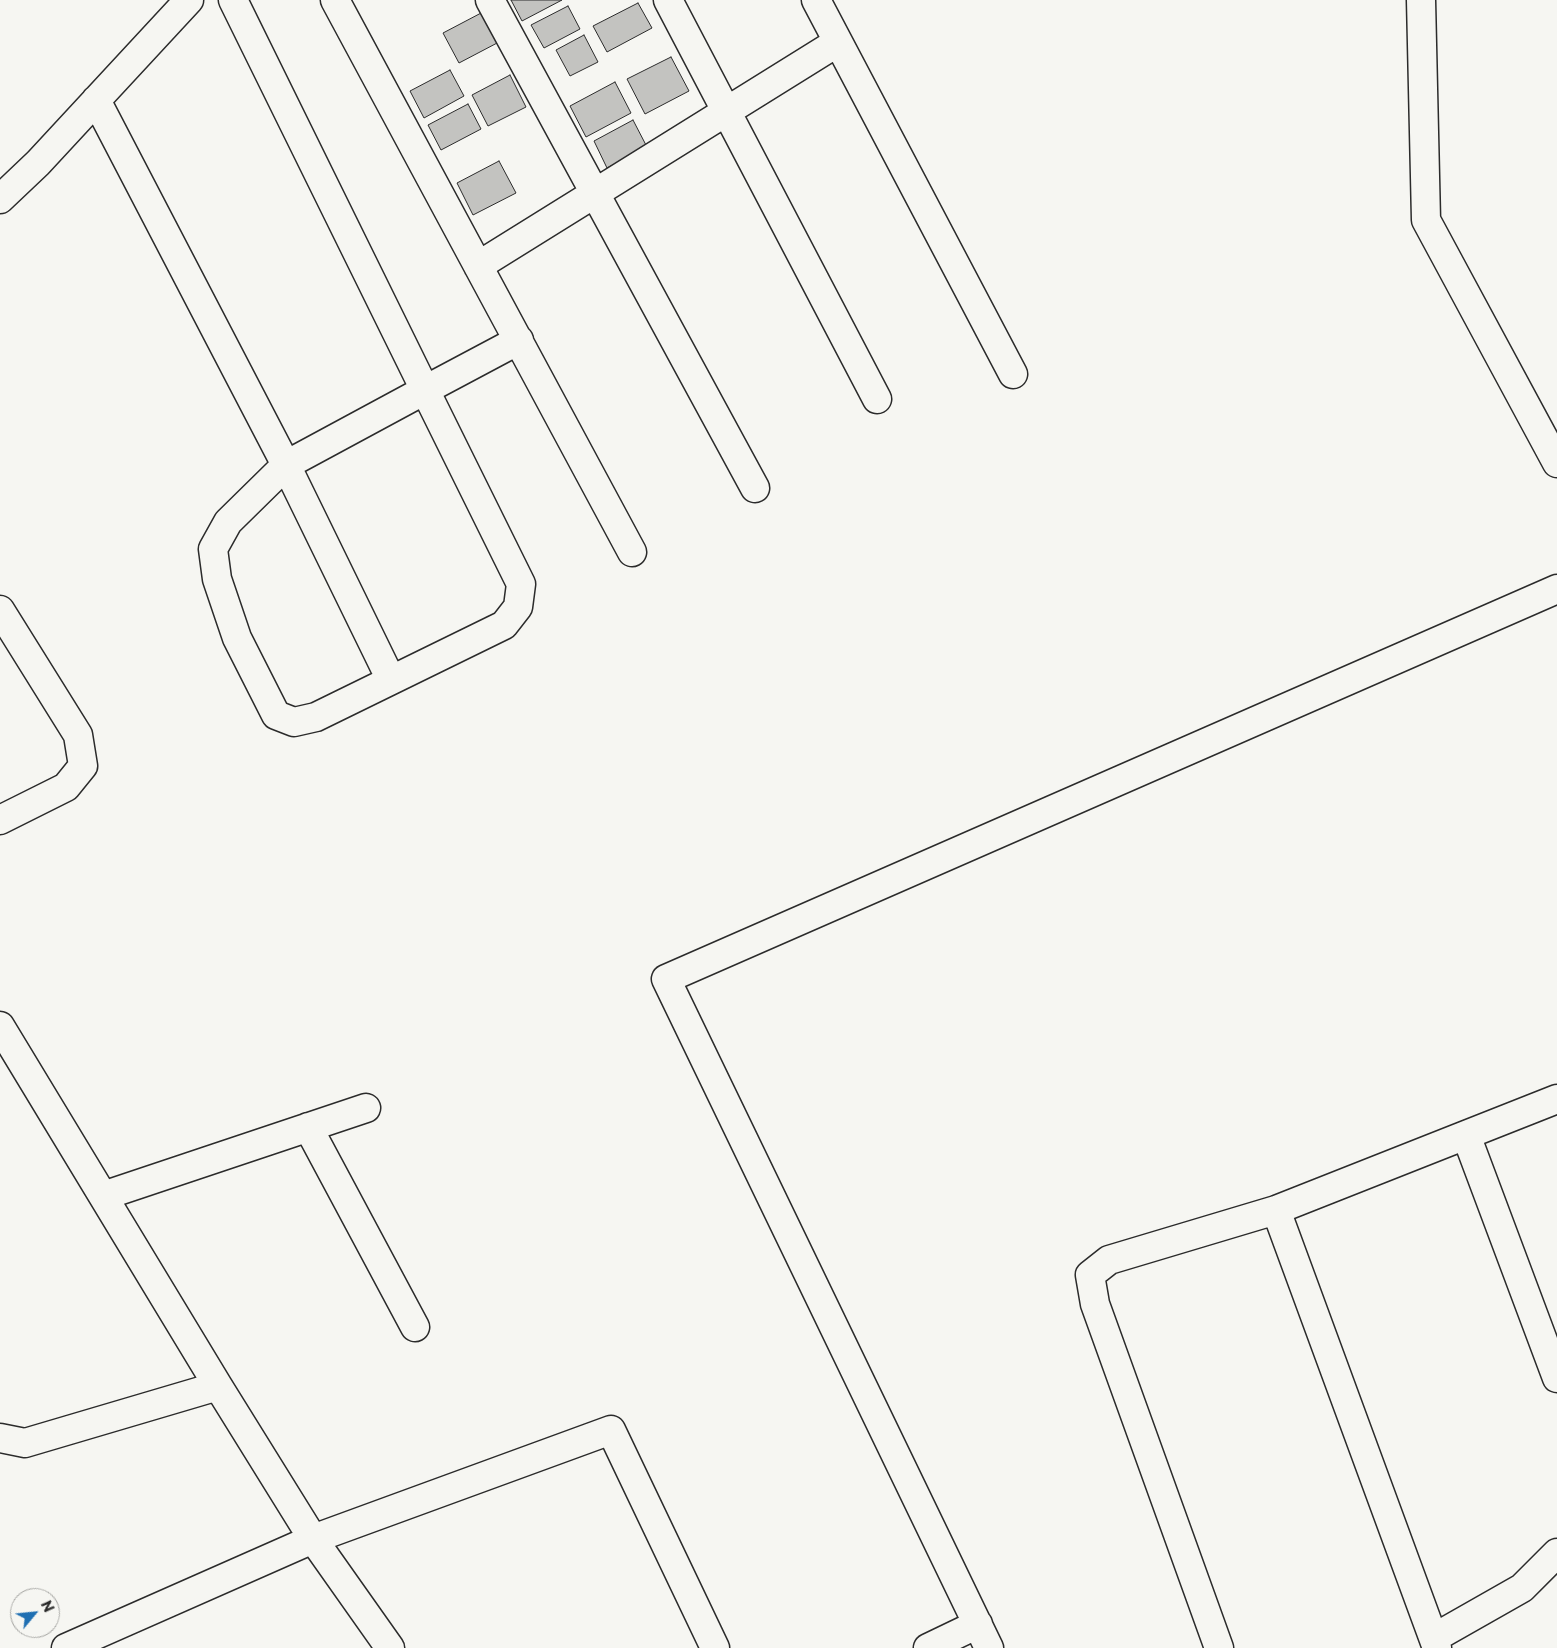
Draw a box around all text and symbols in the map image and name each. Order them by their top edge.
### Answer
north arrow [10,1588,60,1638]
text: N [36,1596,60,1616]

